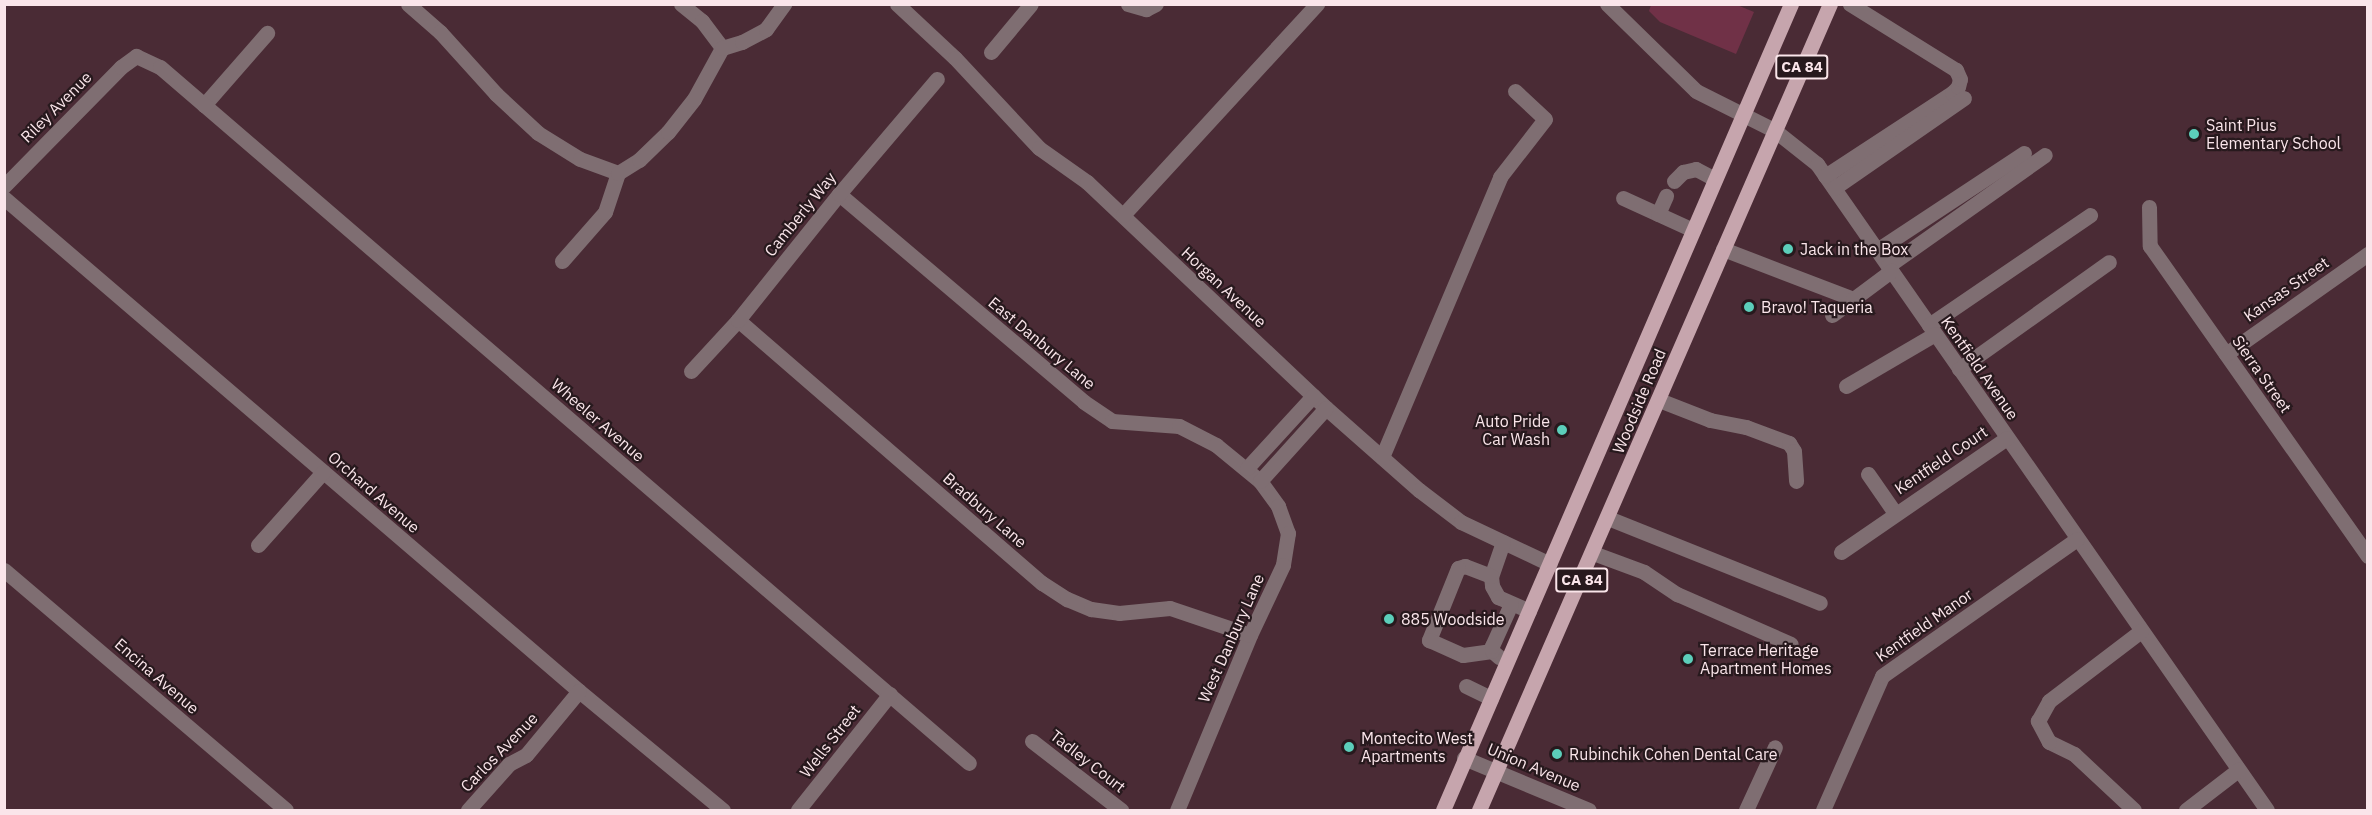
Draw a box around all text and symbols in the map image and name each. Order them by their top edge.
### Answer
road number: CA 84 [1775,55,1829,79]
street label: Riley Avenue [17,68,95,146]
place label: Saint Pius Elementary School [2206,115,2341,153]
marker: Saint Pius Elementary School [2187,127,2201,141]
street label: Camberly Way [760,168,840,260]
place label: Jack in the Box [1800,239,1908,259]
marker: Jack in the Box [1781,242,1795,256]
street label: Horgan Avenue [1178,243,1270,331]
street label: Kansas Street [2240,253,2332,325]
street label: East Danbury Lane [985,293,1099,393]
place label: Bravo! Taqueria [1761,297,1873,317]
marker: Bravo! Taqueria [1742,300,1756,314]
street label: Kentfield Avenue [1937,313,2023,423]
street label: Sierra Street [2228,332,2296,416]
street label: Woodside Road [1608,346,1670,456]
street label: Wheeler Avenue [548,374,648,466]
place label: Auto Pride Car Wash [1475,411,1550,449]
street label: Kentfield Court [1891,422,1991,498]
marker: Auto Pride Car Wash [1555,423,1569,437]
street label: Orchard Avenue [324,447,424,537]
street label: Bradbury Lane [939,468,1031,552]
road number: CA 84 [1555,568,1609,592]
street label: West Danbury Lane [1194,571,1268,705]
street label: Kentfield Manor [1872,585,1976,665]
place label: 885 Woodside [1401,609,1505,629]
marker: 885 Woodside [1382,612,1396,626]
street label: Encina Avenue [111,634,203,718]
place label: Terrace Heritage Apartment Homes [1700,640,1832,678]
marker: Terrace Heritage Apartment Homes [1681,652,1695,666]
street label: Wells Street [796,701,864,781]
street label: Carlos Avenue [456,708,542,796]
street label: Tadley Court [1047,726,1129,796]
place label: Montecito West Apartments [1361,728,1473,766]
street label: Union Avenue [1485,739,1583,795]
marker: Montecito West Apartments [1342,740,1356,754]
place label: Rubinchik Cohen Dental Care [1569,744,1778,764]
marker: Rubinchik Cohen Dental Care [1550,747,1564,761]

